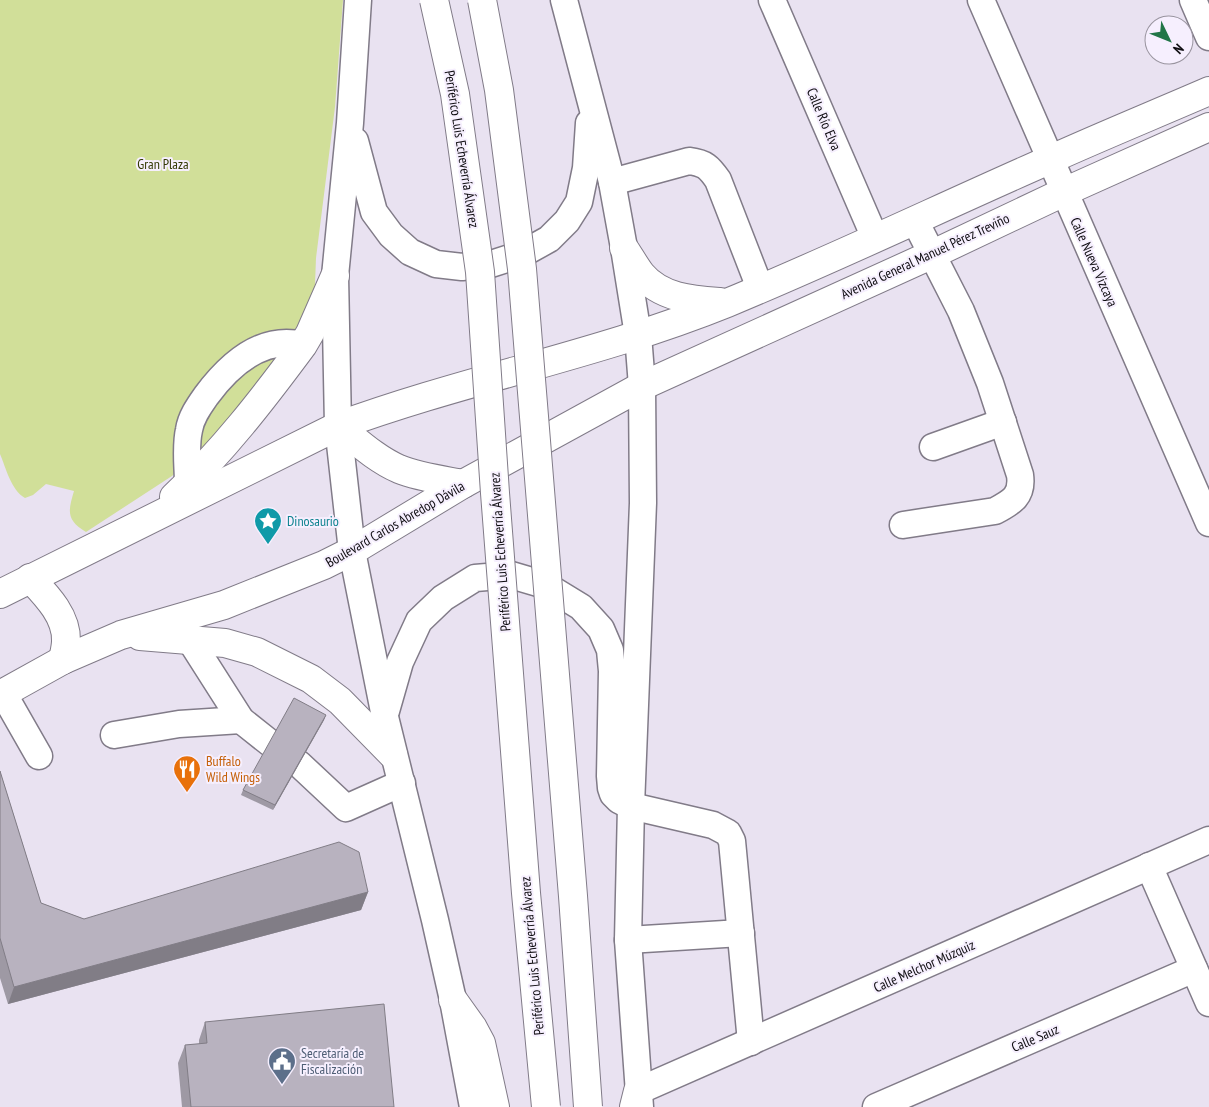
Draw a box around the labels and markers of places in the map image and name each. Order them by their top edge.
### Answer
place icon: Dinosaurio [253,506,283,545]
place label: Dinosaurio [287,512,339,530]
place label: Buffalo Wild Wings [206,752,260,786]
restaurant icon: Buffalo Wild Wings [172,754,202,793]
place label: Secretaría de Fiscalización [301,1044,364,1078]
public building icon: Secretaría de Fiscalización [267,1046,297,1085]

